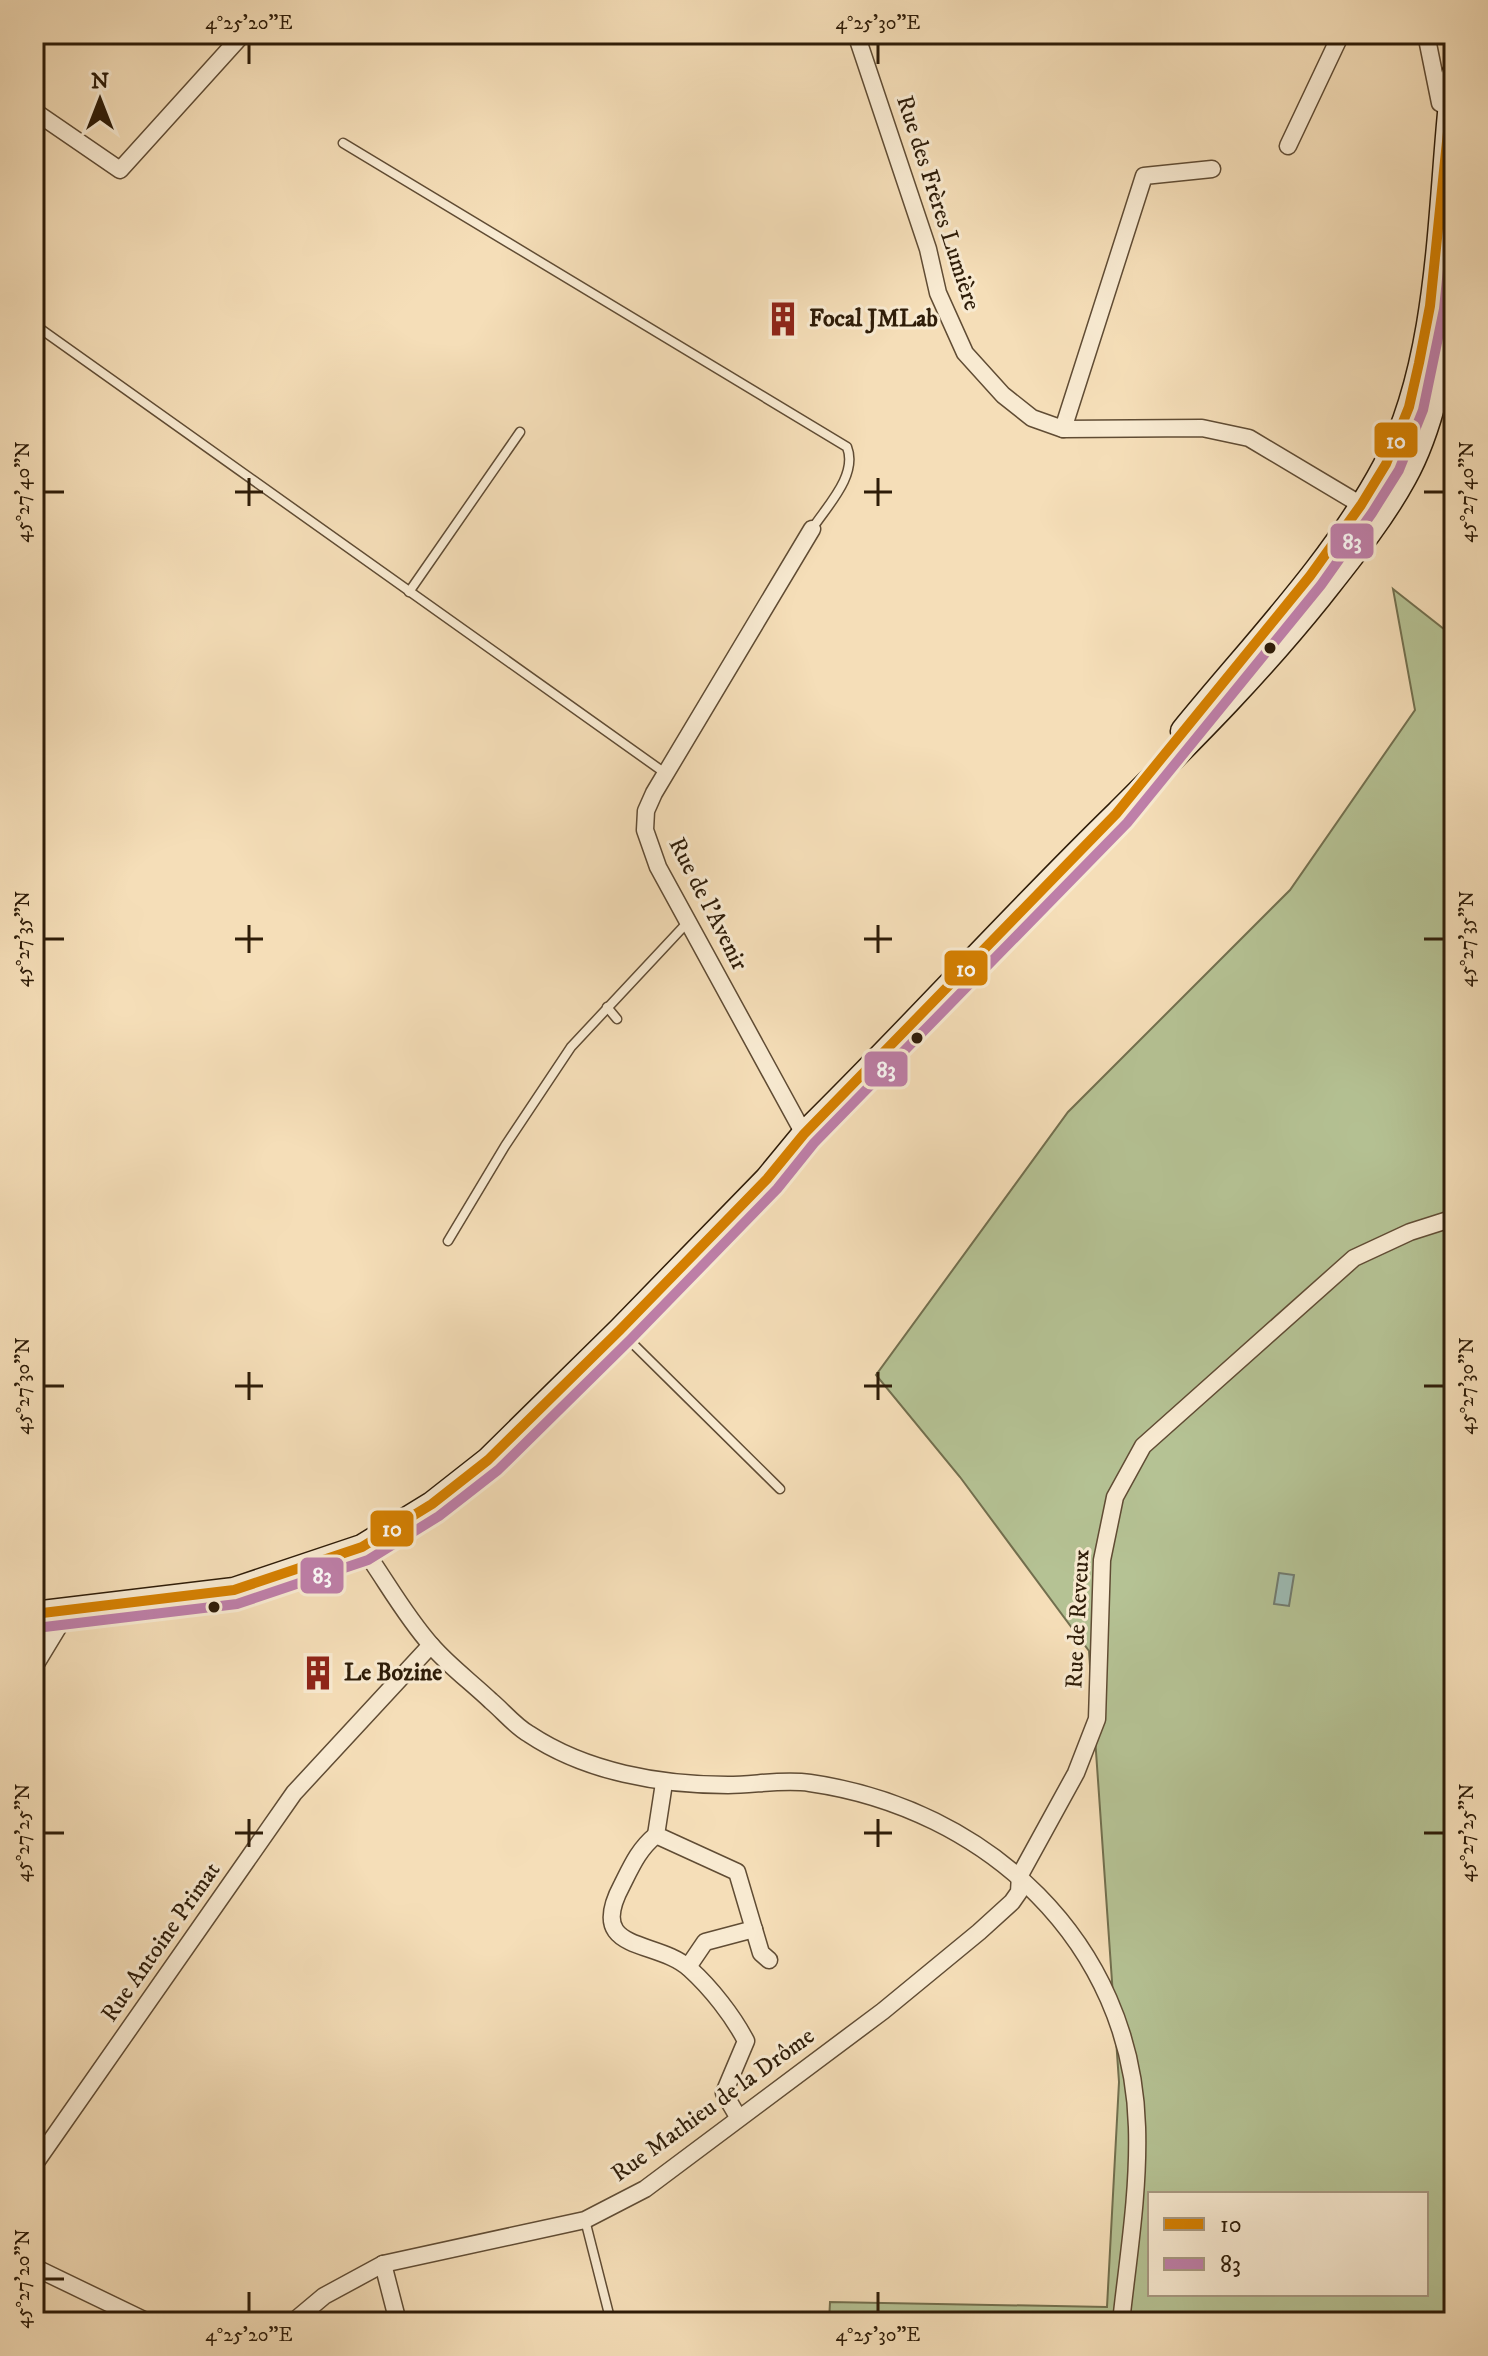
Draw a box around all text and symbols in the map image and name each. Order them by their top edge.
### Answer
text: 4°25'20"E [205,11,293,36]
text: 4°25'30"E [836,11,921,36]
north arrow [60,60,140,140]
text: N [91,68,109,95]
street label: Rue des Frères Lumière [889,92,987,314]
building icon: Focal JMLab [764,300,802,338]
place label: Focal JMLab [809,304,938,334]
line badge: 10 [1373,421,1419,459]
text: 10 [1386,428,1406,455]
text: 45°27'40"N [11,441,36,543]
text: 45°27'40"N [1455,441,1480,543]
line badge: 83 [1329,522,1375,560]
text: 83 [1342,529,1362,556]
unlabelled marker [1262,640,1278,656]
street label: Rue de l'Avenir [662,833,754,976]
text: 45°27'35"N [11,891,36,987]
text: 45°27'35"N [1455,891,1480,987]
line badge: 10 [943,949,989,987]
text: 10 [956,956,976,983]
unlabelled marker [909,1030,925,1046]
line badge: 83 [863,1050,909,1088]
text: 83 [876,1057,896,1084]
text: 45°27'30"N [11,1337,36,1435]
text: 45°27'30"N [1455,1337,1480,1435]
line badge: 10 [369,1509,415,1548]
text: 10 [382,1516,402,1543]
street label: Rue de Reveux [1059,1548,1097,1689]
line badge: 83 [299,1556,345,1595]
text: 83 [312,1563,332,1590]
unlabelled marker [206,1599,222,1615]
building icon: Le Bozine [299,1654,337,1692]
place label: Le Bozine [344,1658,442,1688]
text: 45°27'25"N [11,1784,36,1882]
text: 45°27'25"N [1455,1784,1480,1882]
street label: Rue Antoine Primat [95,1856,227,2028]
street label: Rue Mathieu de la Drôme [606,2021,821,2189]
legend [1148,2192,1428,2296]
text: 10 [1220,2210,1242,2240]
text: 45°27'20"N [11,2229,36,2329]
text: 83 [1220,2250,1241,2280]
text: 4°25'20"E [205,2323,293,2348]
text: 4°25'30"E [836,2323,921,2348]

